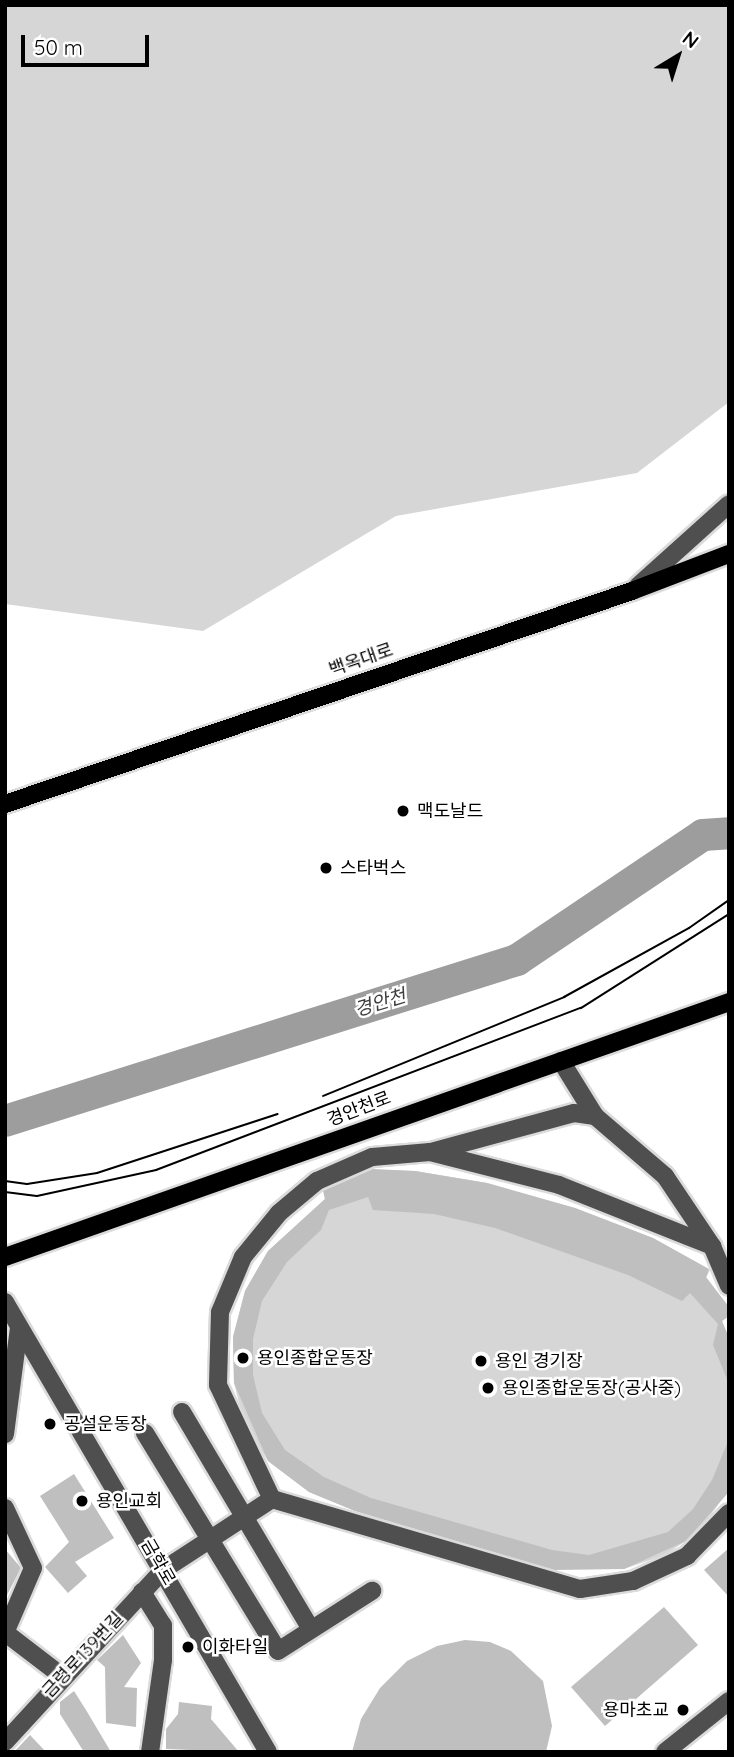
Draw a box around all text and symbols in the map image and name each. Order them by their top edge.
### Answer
scale bar [24,21,152,65]
north arrow [643,21,713,91]
text: N [678,26,704,53]
text: 50 m [34,34,83,60]
street label: 백옥대로 [326,639,396,681]
place label: 맥도날드 [417,800,483,822]
marker: 맥도날드 [395,803,411,819]
place label: 스타벅스 [340,857,406,879]
marker: 스타벅스 [318,860,334,876]
water label: 경안천 [352,984,408,1022]
street label: 경안천로 [324,1087,394,1131]
place label: 용인종합운동장 [257,1347,373,1369]
marker: 용인종합운동장 [235,1350,251,1366]
place label: 용인 경기장 [495,1350,583,1372]
marker: 용인 경기장 [473,1353,489,1369]
place label: 용인종합운동장(공사중) [502,1377,681,1399]
marker: 용인종합운동장(공사중) [480,1380,496,1396]
place label: 공설운동장 [64,1413,147,1435]
marker: 공설운동장 [42,1416,58,1432]
place label: 용인교회 [96,1490,162,1512]
marker: 용인교회 [74,1493,90,1509]
street label: 금학로 [136,1535,180,1589]
street label: 금령로139번길 [38,1608,128,1702]
place label: 이화타일 [202,1636,268,1658]
marker: 이화타일 [180,1639,196,1655]
place label: 용마초교 [603,1699,669,1721]
marker: 용마초교 [675,1702,691,1718]

